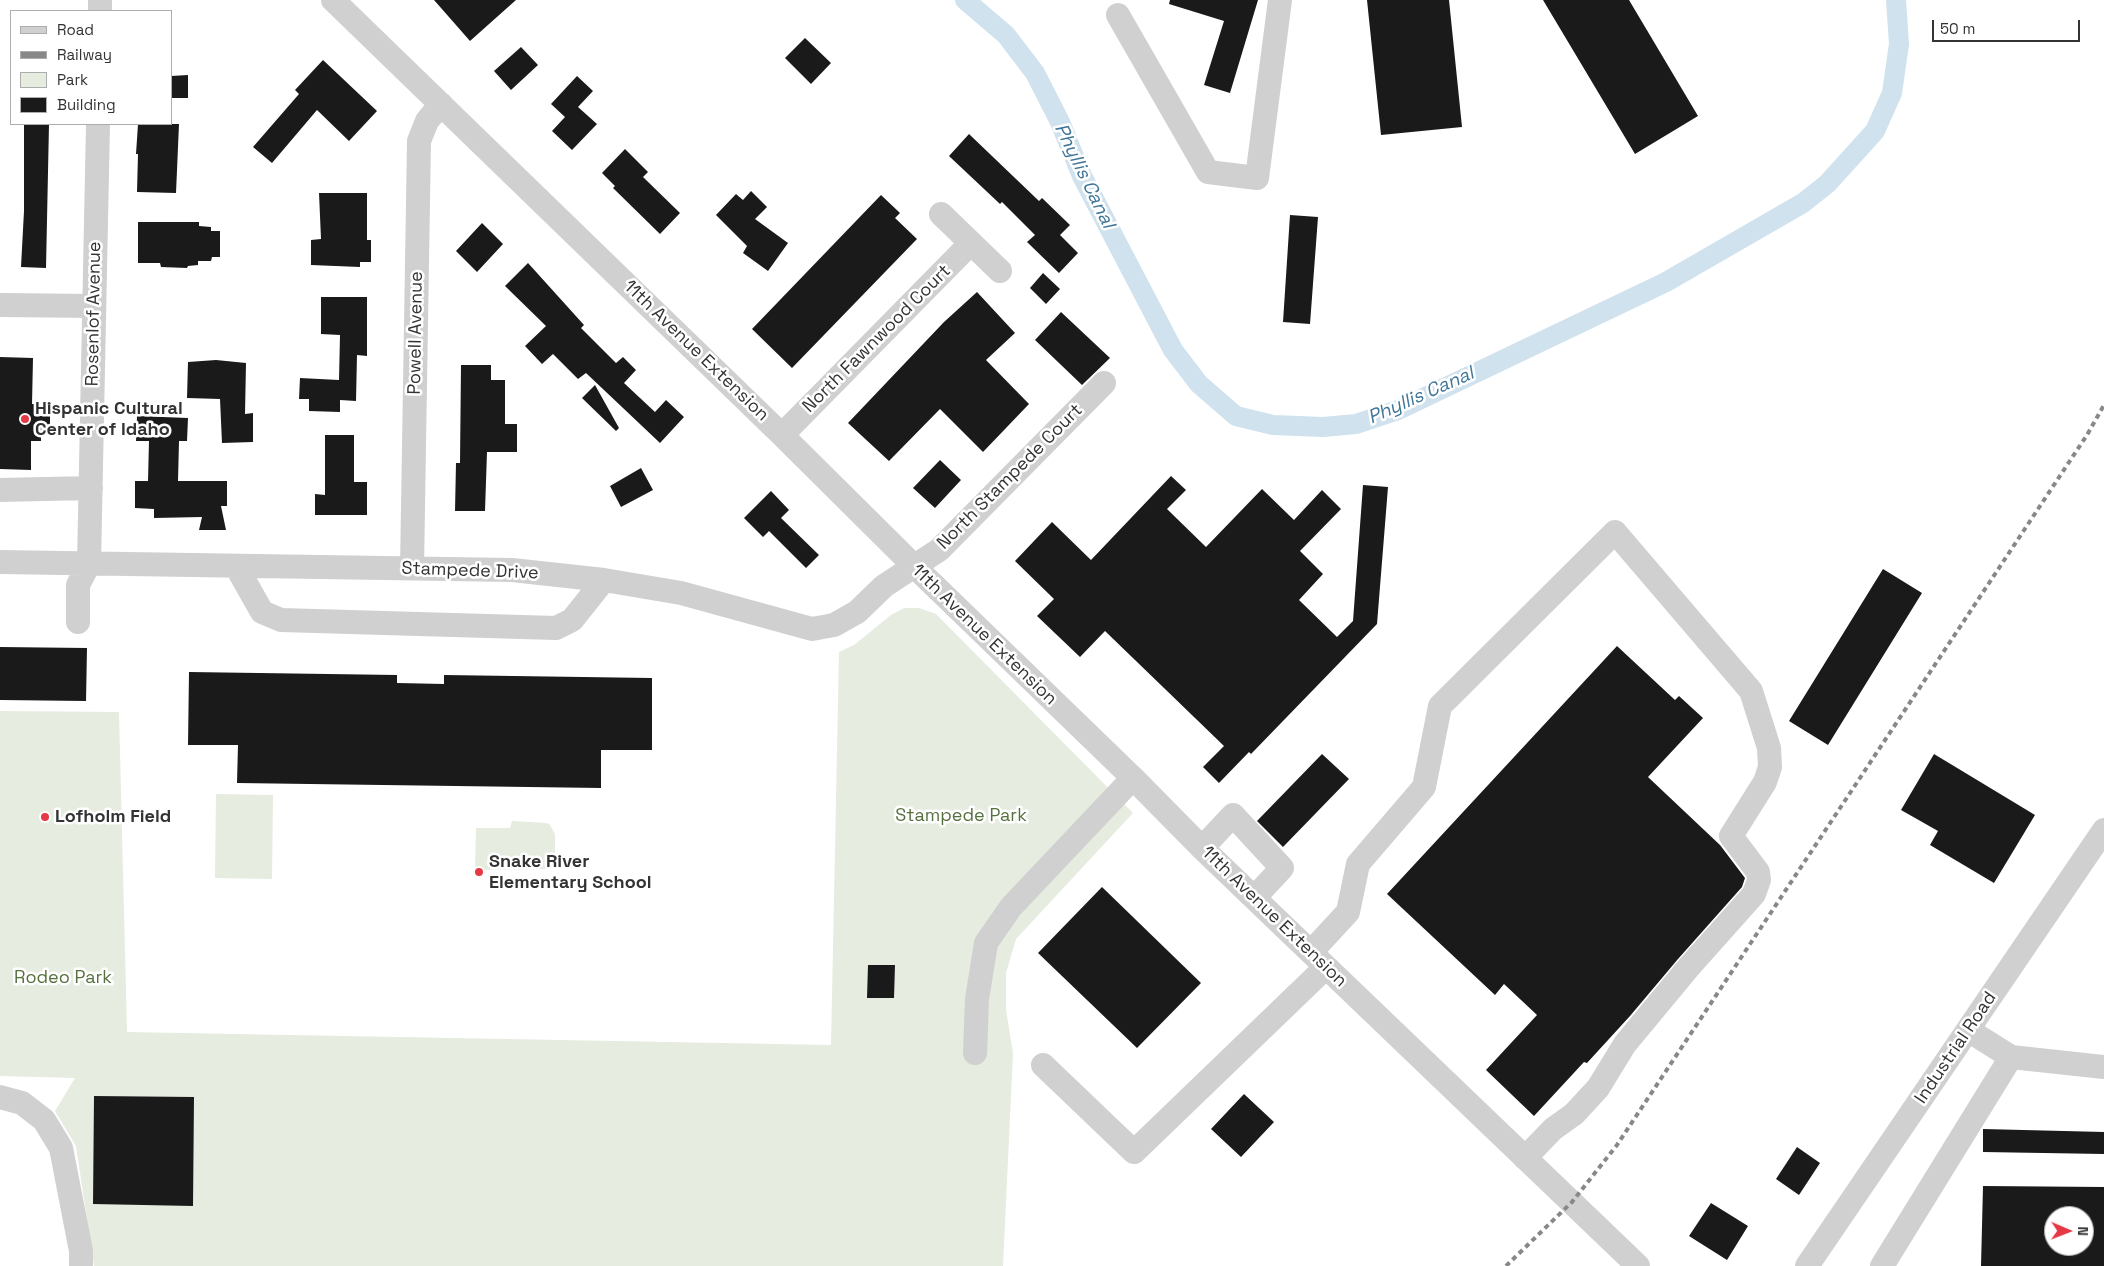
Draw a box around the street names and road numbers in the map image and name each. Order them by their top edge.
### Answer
street label: Rosenlof Avenue [82,241,106,387]
street label: North Fawnwood Court [799,261,955,417]
street label: Powell Avenue [404,271,428,395]
street label: 11th Avenue Extension [619,276,773,426]
street label: North Stampede Court [933,400,1087,554]
street label: Stampede Drive [401,558,539,584]
street label: 11th Avenue Extension [907,560,1061,710]
street label: 11th Avenue Extension [1197,842,1351,992]
street label: Industrial Road [1911,988,2001,1108]

